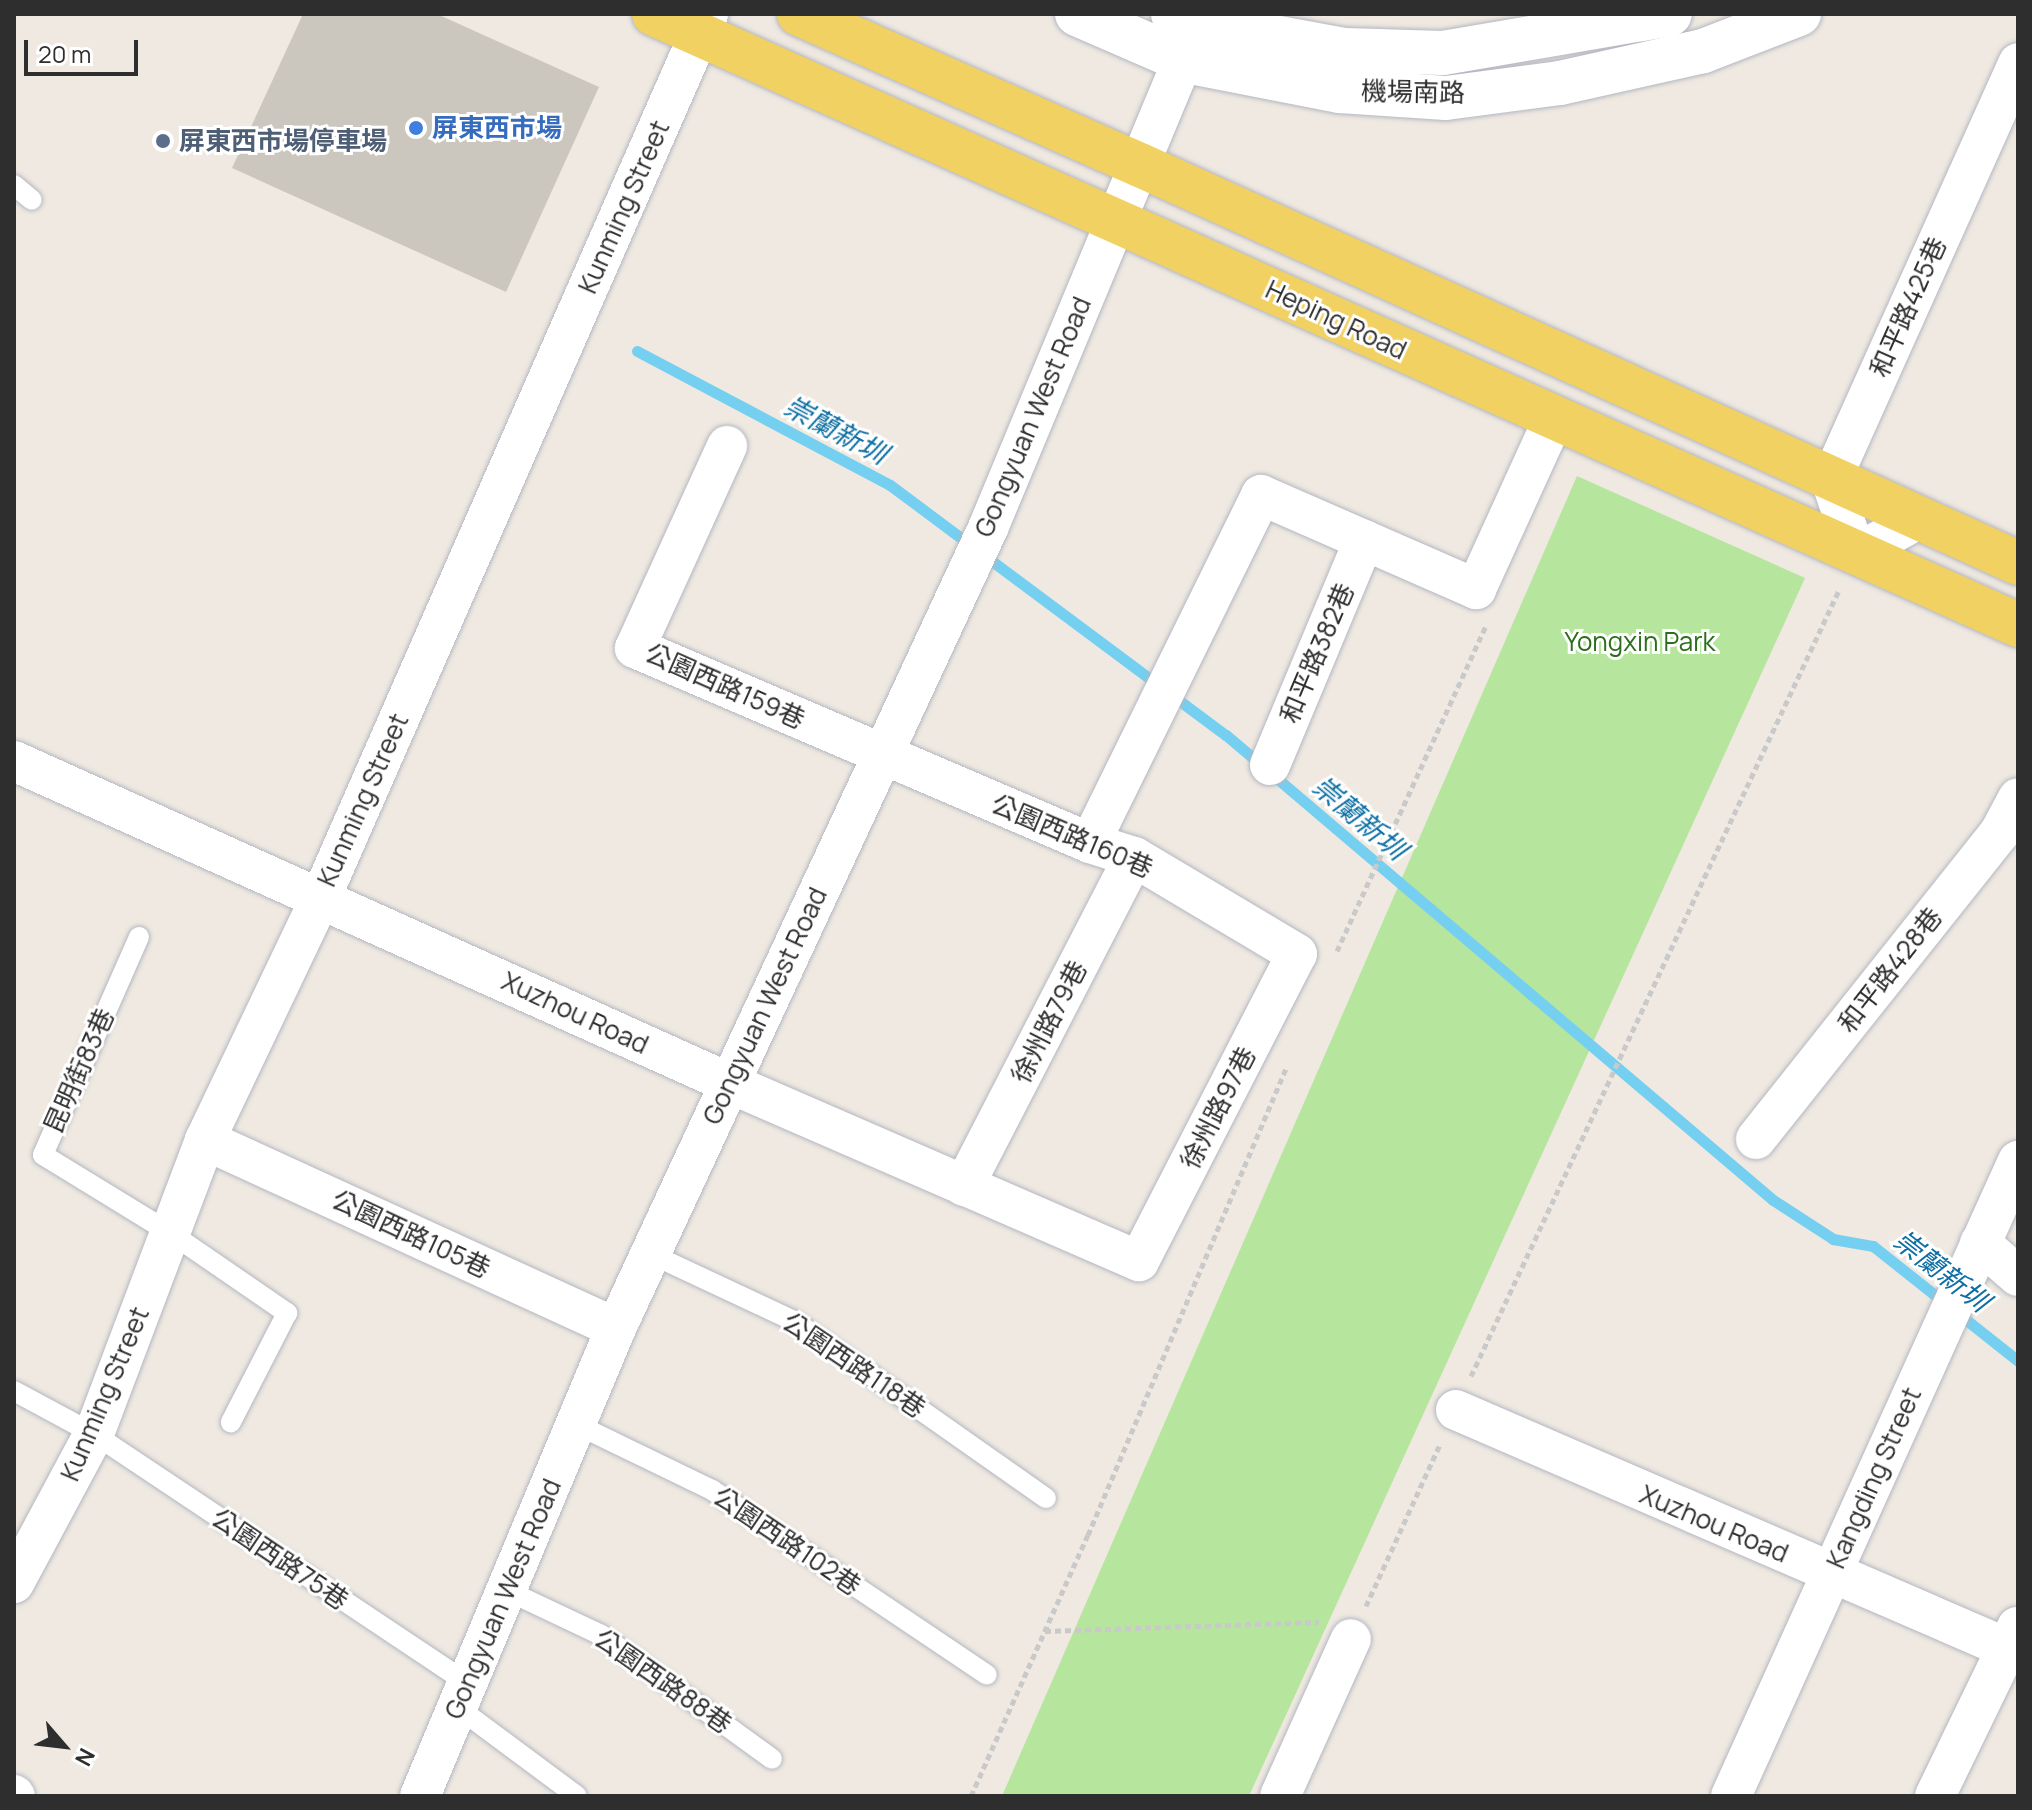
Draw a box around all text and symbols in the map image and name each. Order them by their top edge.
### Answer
scale bar [28,24,142,74]
text: 20 m [38,37,91,70]
street label: 機場南路 [1361,75,1465,109]
place label: 屏東西市場 [432,112,562,144]
street label: Kunming Street [572,116,676,298]
marker: 屏東西市場 [407,119,425,137]
place label: 屏東西市場停車場 [179,125,387,157]
marker: 屏東西市場停車場 [154,132,172,150]
street label: 和平路425巷 [1863,233,1953,381]
street label: Heping Road [1261,274,1411,366]
street label: Gongyuan West Road [968,292,1098,542]
water label: 崇蘭新圳 [779,388,893,470]
street label: 和平路382巷 [1274,579,1360,727]
park label: Yongxin Park [1565,626,1715,658]
street label: 公園西路159巷 [640,637,810,735]
street label: Kunming Street [311,709,415,891]
water label: 崇蘭新圳 [1306,768,1414,866]
street label: 公園西路160巷 [987,788,1157,884]
street label: Gongyuan West Road [696,883,834,1129]
street label: 和平路428巷 [1832,902,1948,1038]
street label: 徐州路79巷 [1005,956,1093,1088]
street label: Xuzhou Road [497,965,653,1061]
street label: 昆明街83巷 [38,1004,120,1138]
street label: 徐州路97巷 [1174,1042,1262,1174]
street label: 公園西路105巷 [327,1184,495,1284]
water label: 崇蘭新圳 [1888,1222,1996,1318]
street label: Kunming Street [54,1302,156,1486]
street label: 公園西路118巷 [777,1306,931,1424]
street label: Kangding Street [1820,1383,1928,1573]
street label: Gongyuan West Road [438,1474,568,1724]
street label: Xuzhou Road [1635,1479,1793,1569]
street label: 公園西路102巷 [707,1480,867,1602]
street label: 公園西路75巷 [206,1502,354,1616]
street label: 公園西路88巷 [588,1622,738,1740]
north arrow [24,1706,104,1786]
text: N [68,1743,102,1771]

